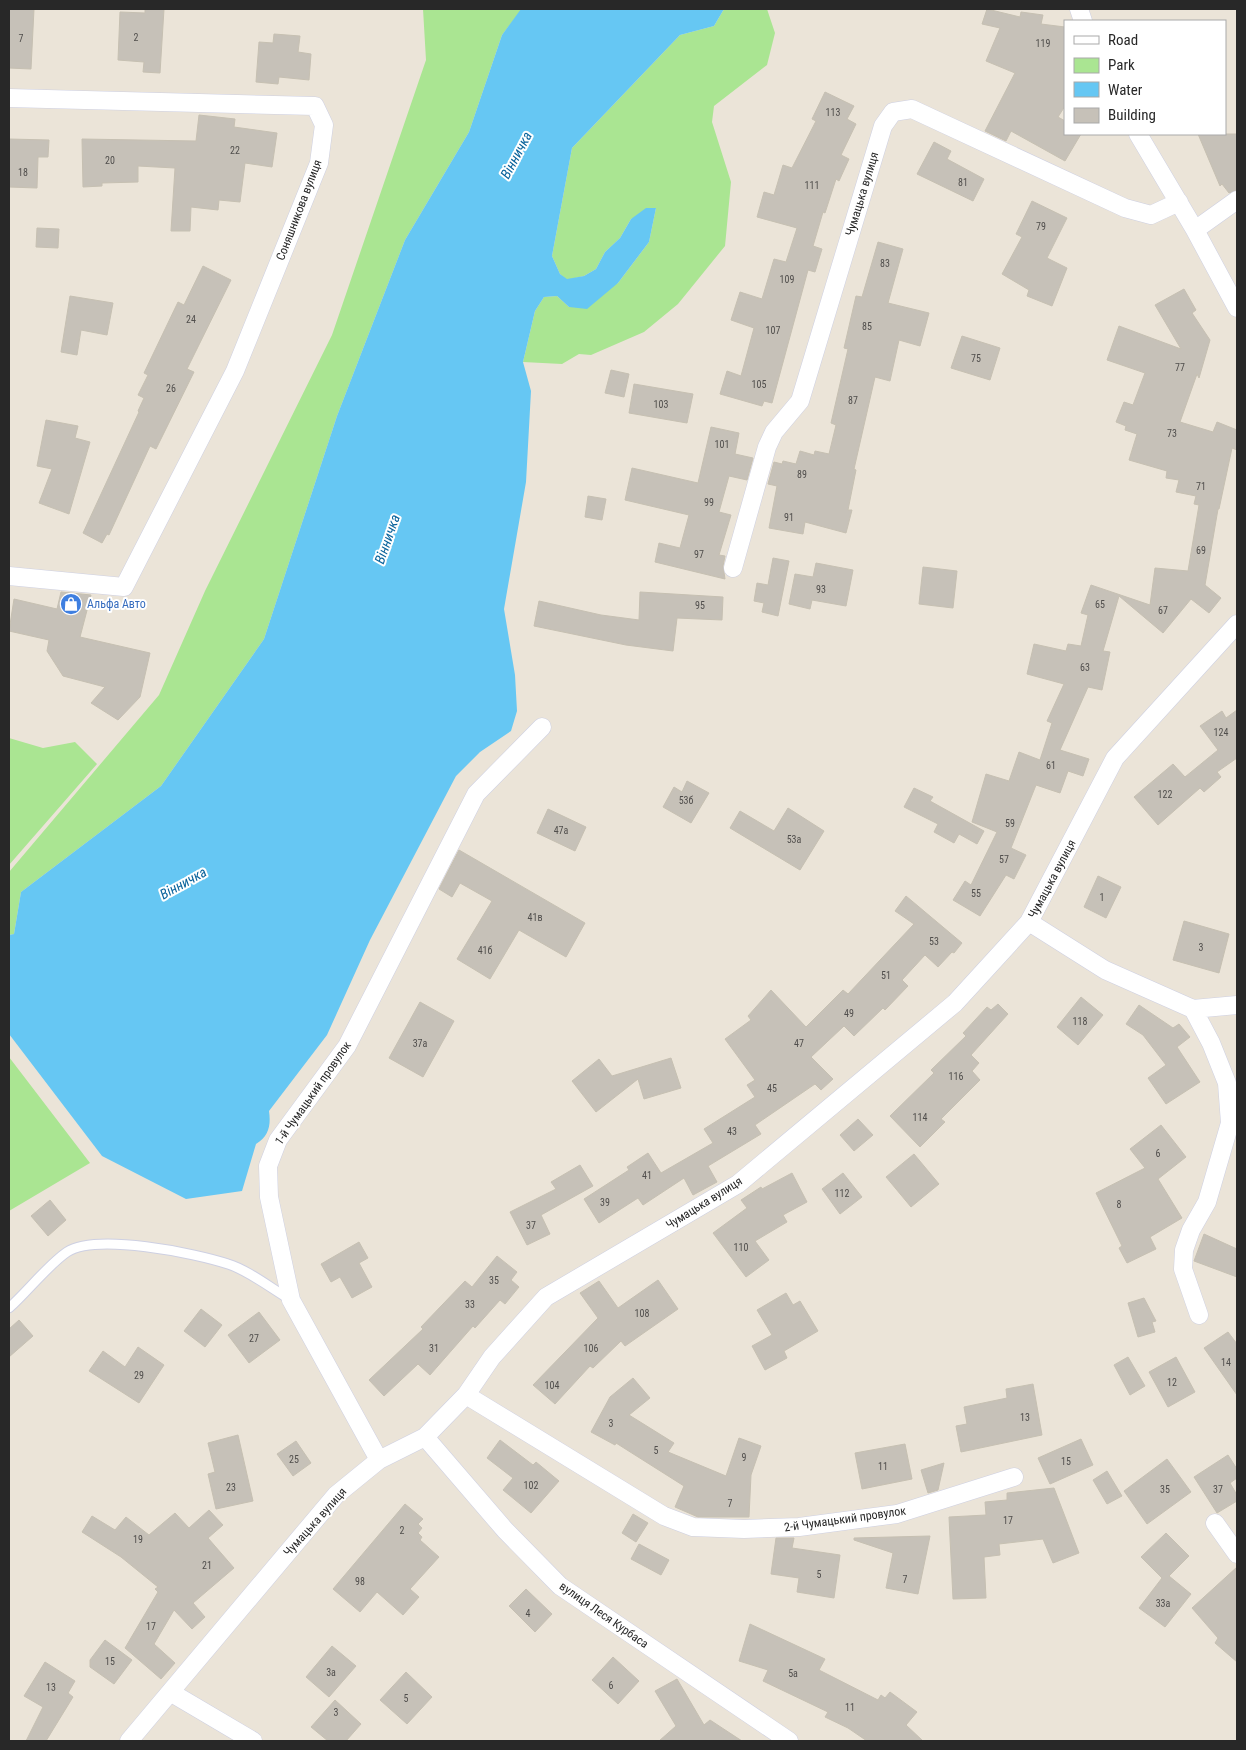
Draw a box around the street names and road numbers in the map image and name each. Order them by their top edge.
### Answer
street label: Чумацька вулиця [843,150,881,238]
street label: Соняшникова вулиця [273,158,325,262]
street label: Чумацька вулиця [1025,837,1079,921]
street label: 1-й Чумацький провулок [272,1038,354,1147]
street label: Чумацька вулиця [663,1174,745,1232]
street label: Чумацька вулиця [281,1485,349,1559]
street label: 2-й Чумацький провулок [783,1503,907,1534]
street label: вулиця Леся Курбаса [557,1579,651,1651]

